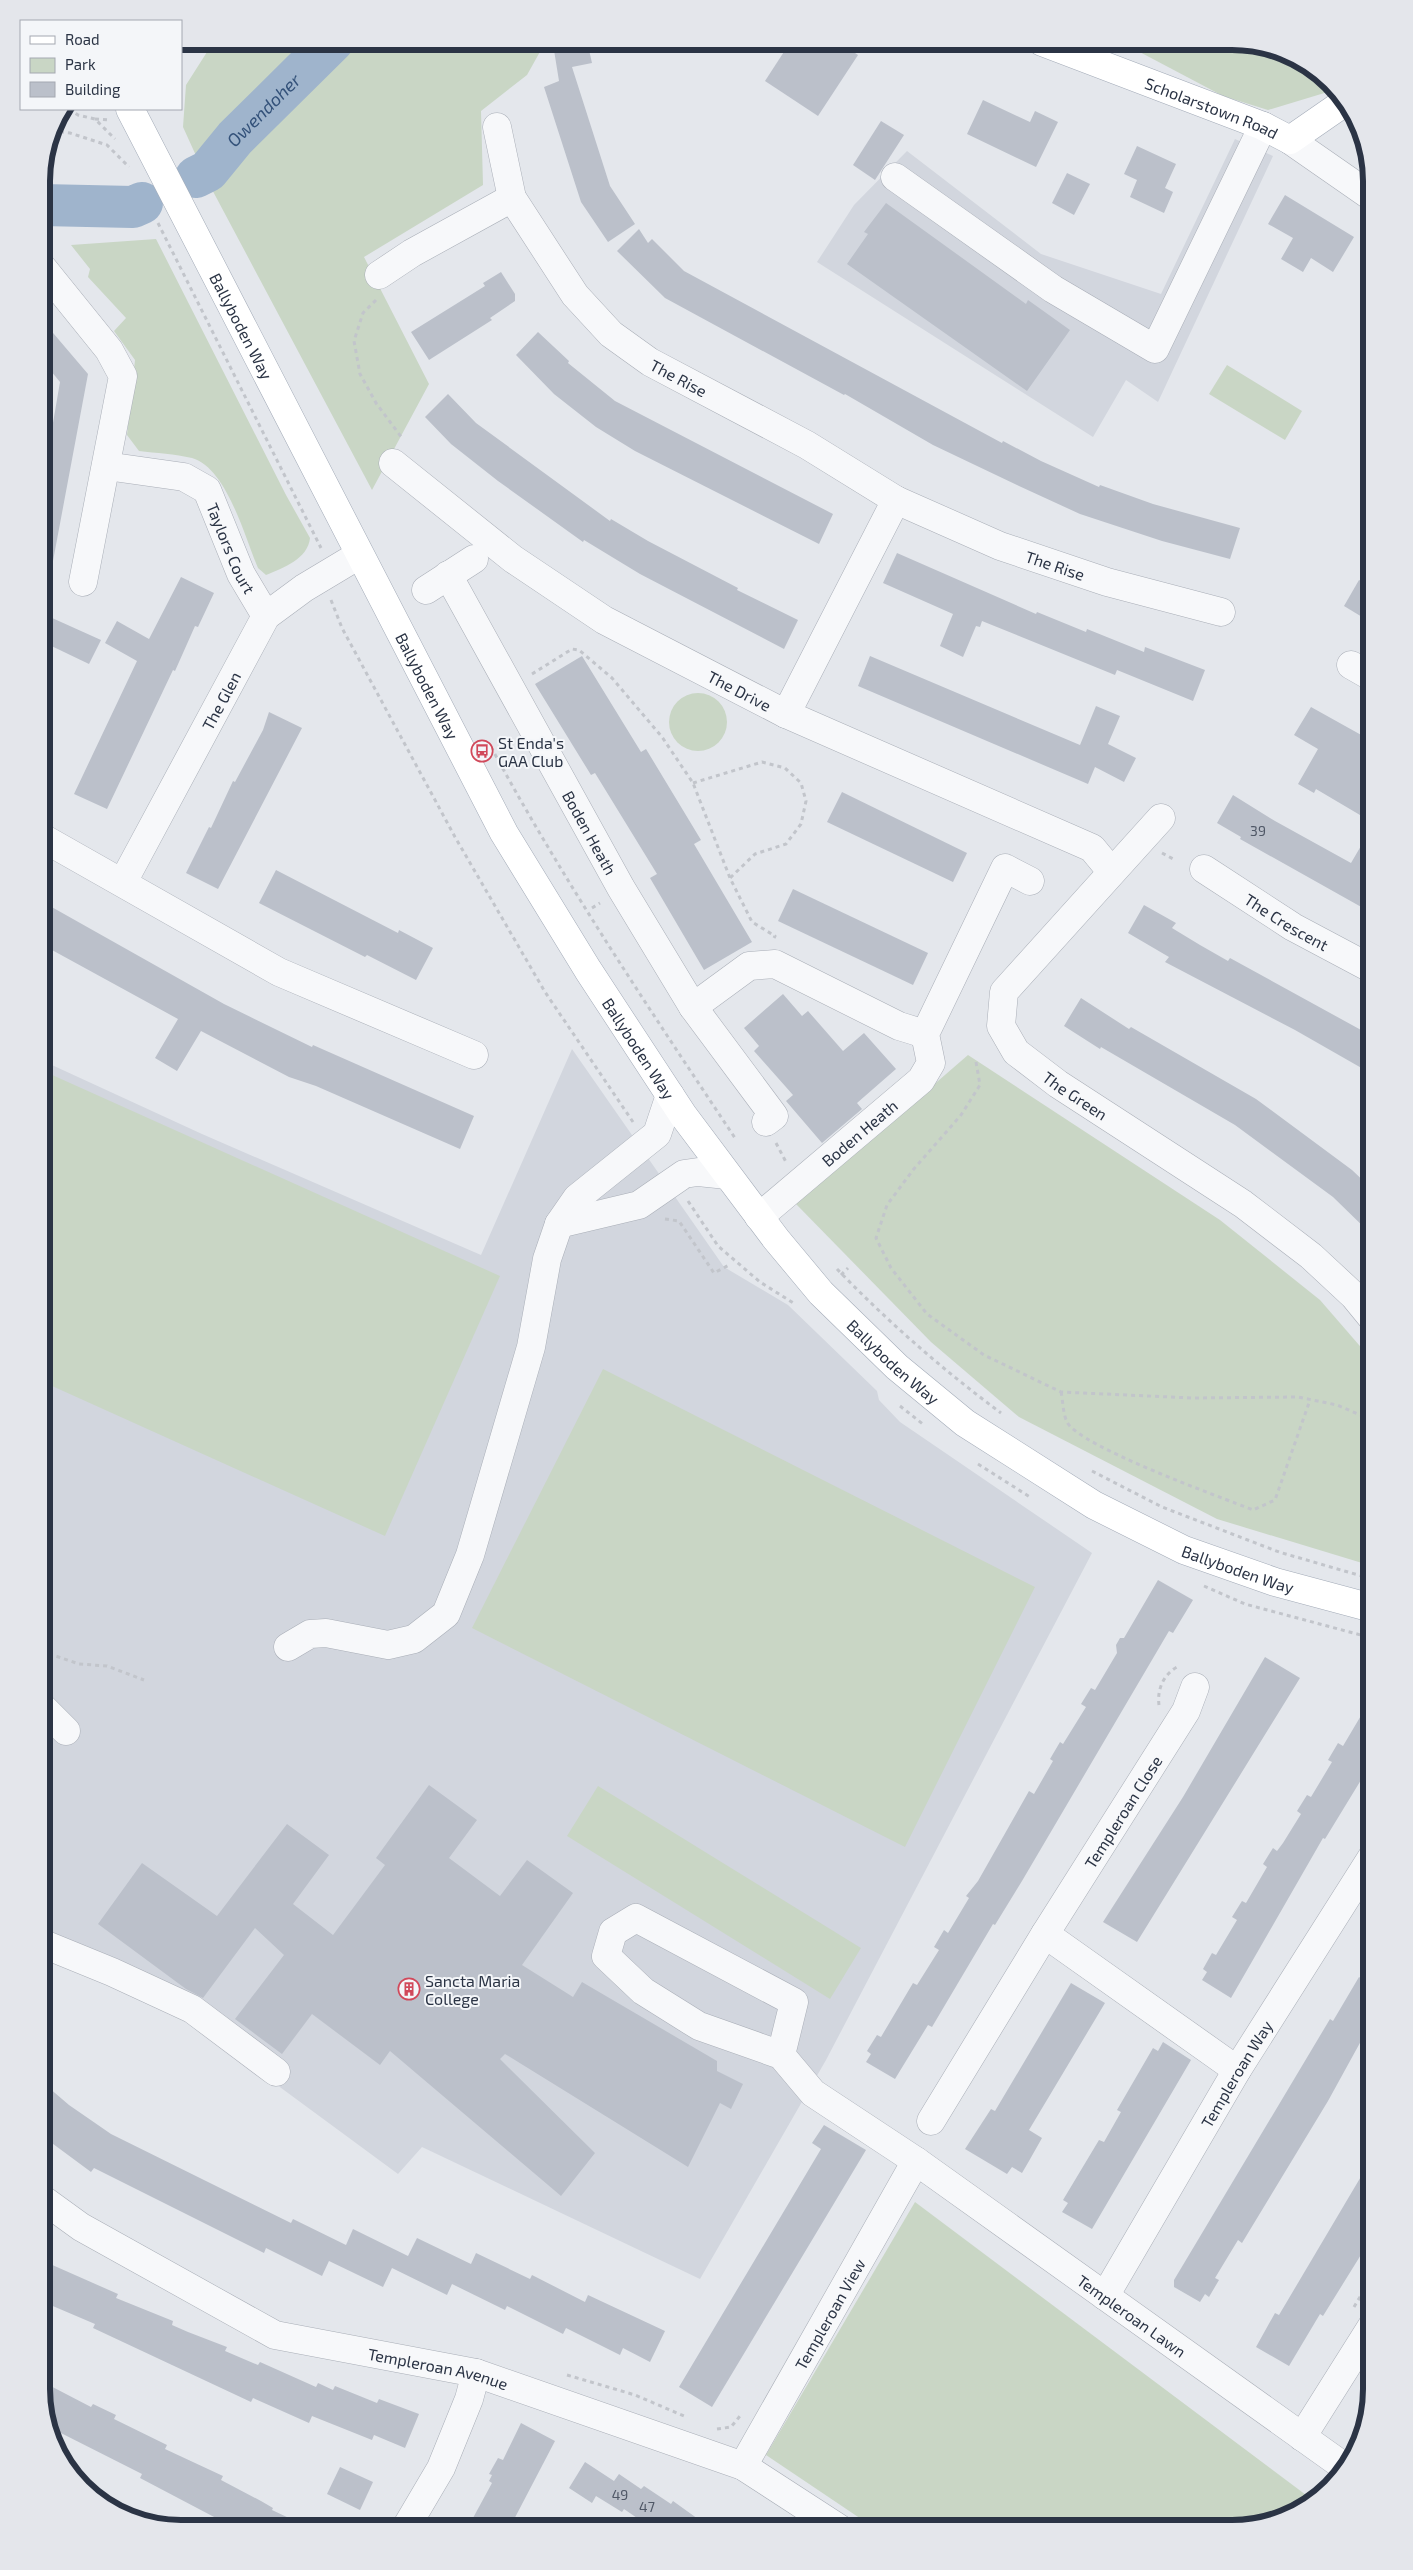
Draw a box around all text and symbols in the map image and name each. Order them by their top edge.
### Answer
legend [20,20,182,110]
text: Road [65,30,100,48]
text: Park [65,55,96,73]
water label: Owendoher [222,68,306,151]
street label: Scholarstown Road [1143,73,1282,142]
text: Building [65,80,121,98]
street label: Ballyboden Way [207,269,278,383]
street label: The Rise [647,355,710,400]
street label: Taylors Court [204,500,260,597]
street label: The Rise [1023,546,1087,583]
street label: Ballyboden Way [393,629,463,743]
street label: The Drive [705,666,775,714]
street label: The Glen [197,668,244,733]
place label: St Enda's GAA Club [498,733,564,770]
bus stop icon: St Enda's GAA Club [470,739,494,763]
street label: Boden Heath [559,787,621,878]
house number: 39 [1250,822,1266,839]
street label: The Crescent [1241,889,1332,954]
street label: Ballyboden Way [599,994,680,1103]
street label: The Green [1039,1067,1111,1123]
street label: Boden Heath [817,1095,901,1170]
street label: Ballyboden Way [844,1315,944,1408]
street label: Ballyboden Way [1179,1541,1297,1596]
street label: Templeroan Close [1080,1752,1165,1871]
place label: Sancta Maria College [425,1971,520,2008]
building icon: Sancta Maria College [397,1977,421,2001]
street label: Templeroan Way [1196,2016,1276,2131]
street label: Templeroan View [790,2255,868,2373]
street label: Templeroan Lawn [1074,2270,1190,2361]
street label: Templeroan Avenue [367,2343,511,2393]
house number: 49 [612,2486,628,2503]
house number: 47 [639,2498,655,2515]

